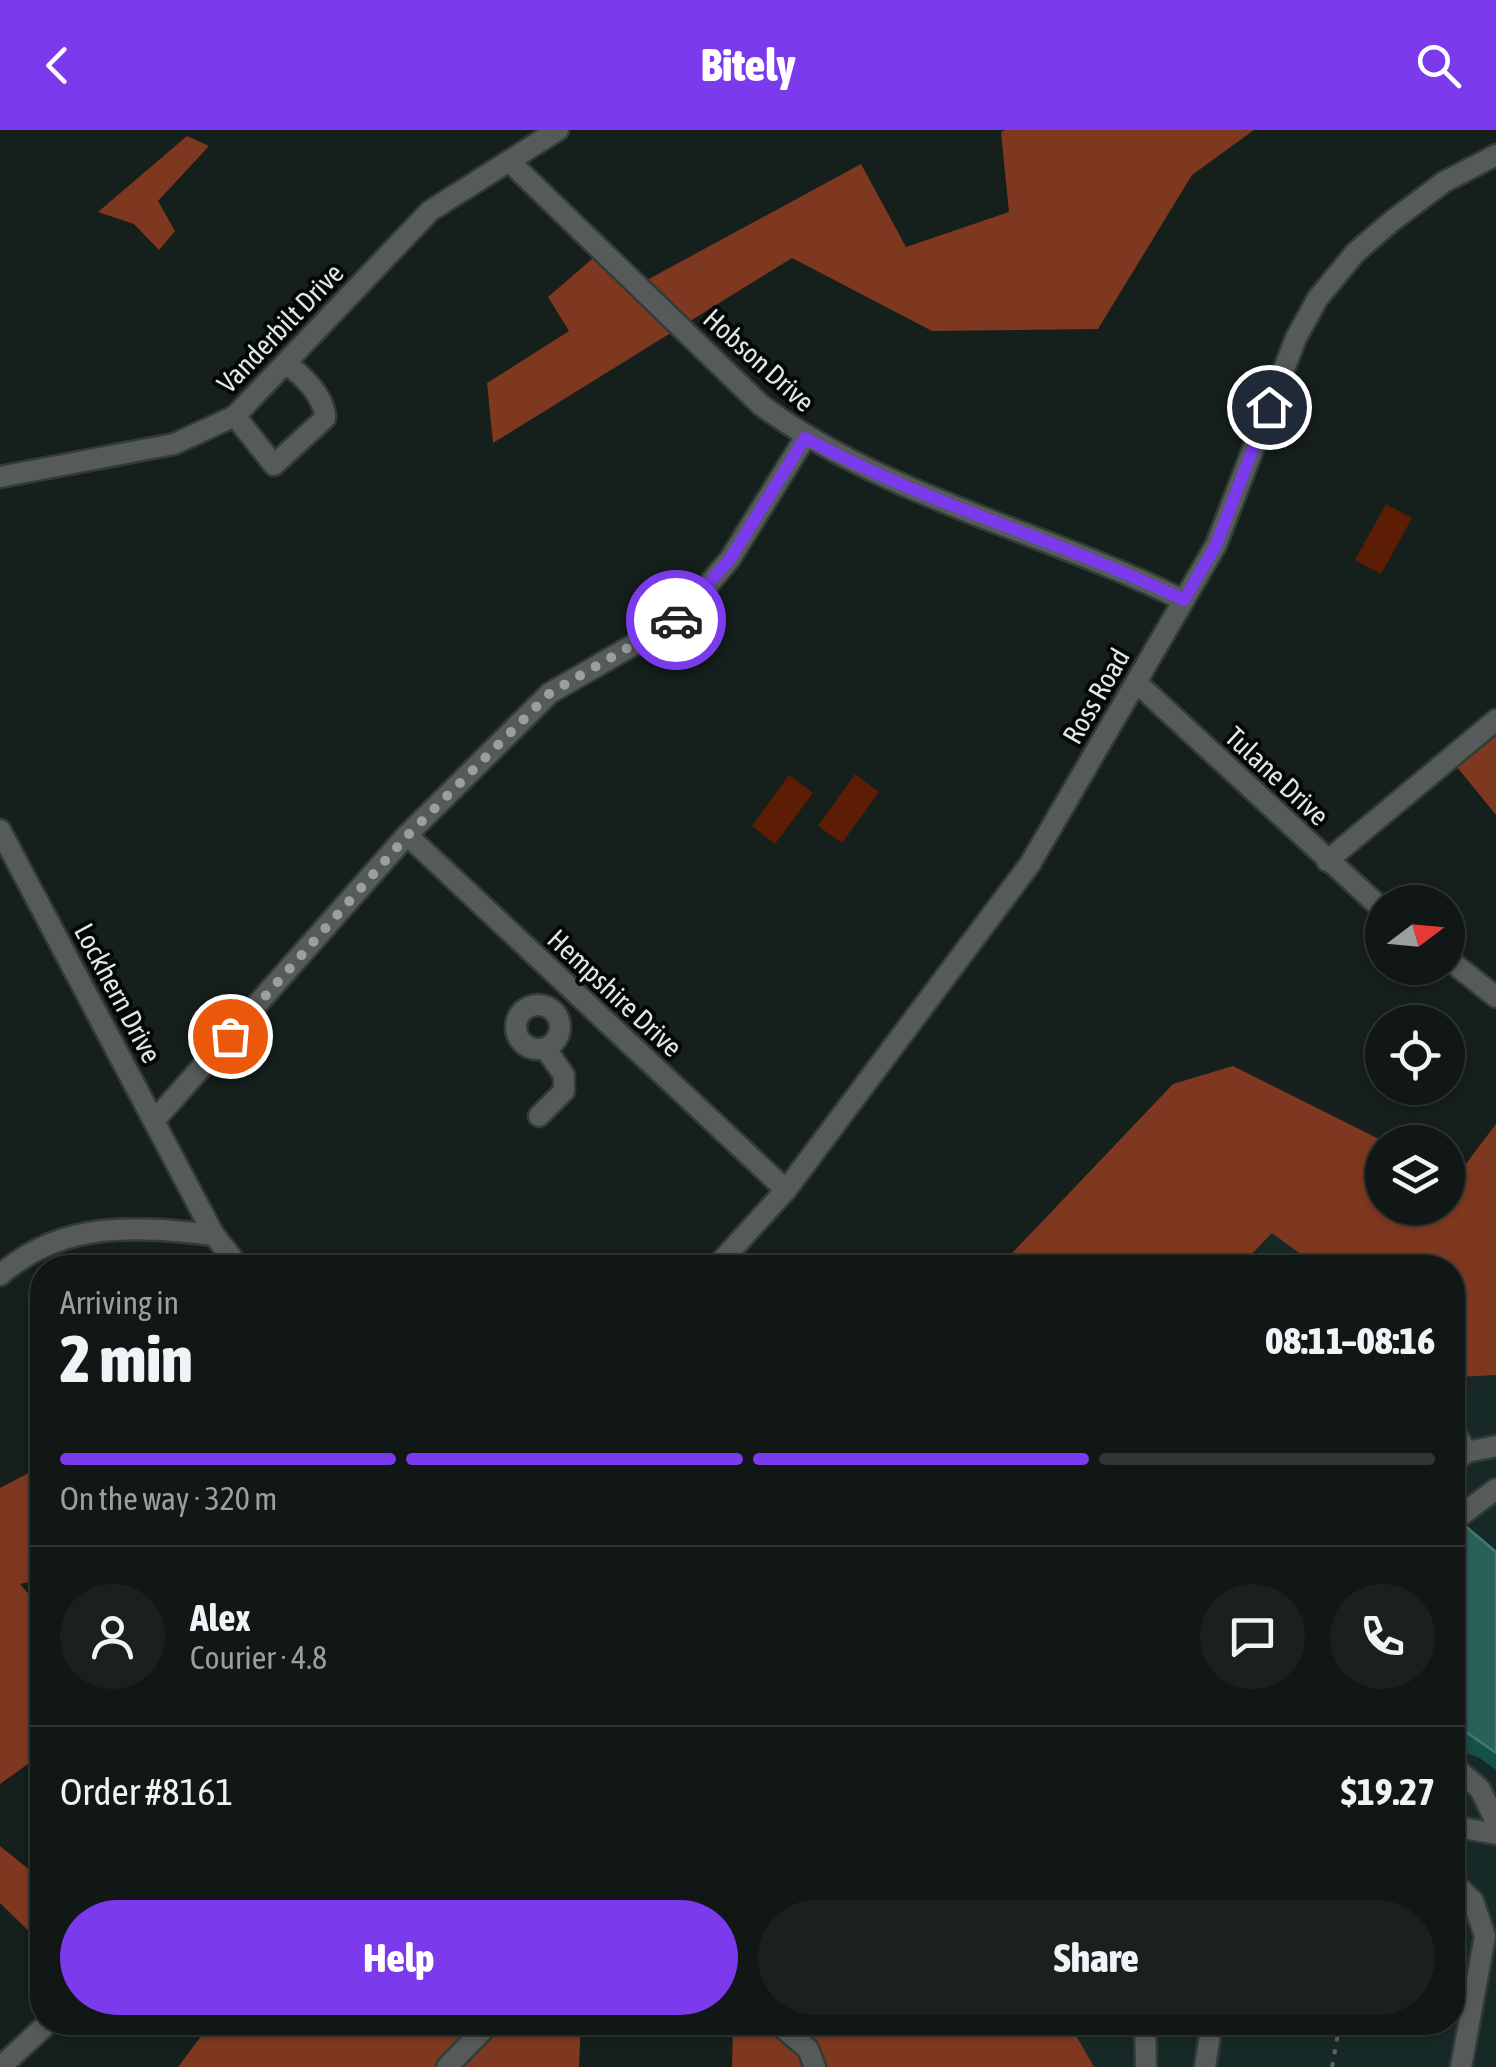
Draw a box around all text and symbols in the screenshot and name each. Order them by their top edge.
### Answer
icon: back [30,38,85,93]
icon: search [1411,38,1466,93]
text: Bitely [701,39,795,91]
street label: Vanderbilt Drive [210,257,350,399]
street label: Hobson Drive [697,302,821,418]
pin [1227,365,1312,450]
icon: home [1242,380,1297,435]
courier [626,570,726,670]
icon: car [649,593,704,648]
street label: Ross Road [1056,643,1136,749]
street label: Tulane Drive [1219,720,1335,832]
north arrow [1365,885,1465,985]
map controls [1365,885,1465,1225]
street label: Lockhern Drive [68,918,168,1068]
street label: Hempshire Drive [541,923,689,1063]
pin [188,994,273,1079]
button: locate [1365,1005,1465,1105]
icon: bag [203,1009,258,1064]
button: layers [1365,1125,1465,1225]
text: Arriving in [60,1284,179,1321]
text: 08:11–08:16 [1265,1319,1435,1362]
text: 2 min [60,1321,193,1396]
text: On the way · 320 m [60,1480,277,1517]
button: person [60,1584,165,1689]
button: chat [1200,1584,1305,1689]
button: phone [1330,1584,1435,1689]
text: Alex [190,1596,251,1639]
text: Courier · 4.8 [190,1639,327,1676]
text: Order #8161 [60,1770,233,1813]
text: $19.27 [1341,1770,1435,1813]
button: Help [60,1900,738,2015]
button: Share [758,1900,1435,2015]

